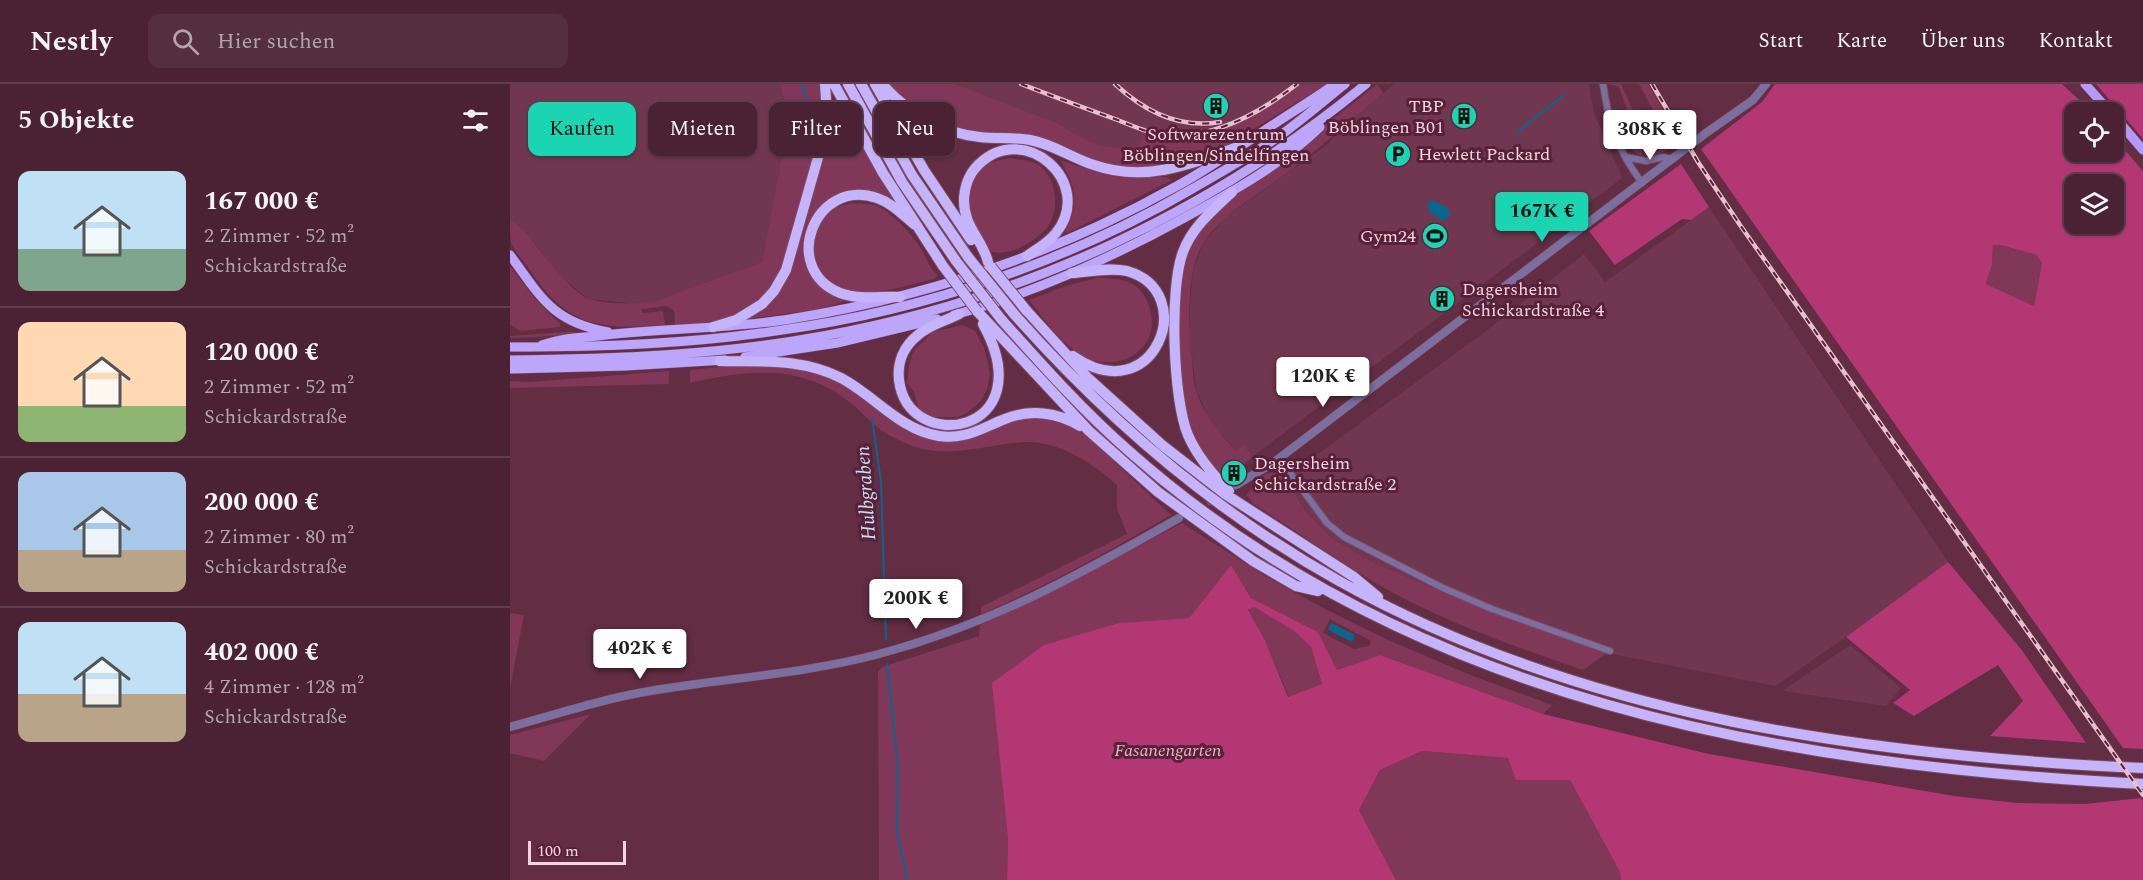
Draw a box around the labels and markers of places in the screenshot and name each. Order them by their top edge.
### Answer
building icon: Softwarezentrum Böblingen/Sindelfingen [1201,91,1231,121]
place label: TBP Böblingen B01 [1328,93,1444,141]
building icon: TBP Böblingen B01 [1449,101,1479,131]
pin: 308K € [1601,110,1699,161]
place label: Softwarezentrum Böblingen/Sindelfingen [1122,121,1310,169]
parking icon: Hewlett Packard [1383,139,1413,169]
place label: Hewlett Packard [1418,141,1550,168]
pin: 167K € [1493,192,1591,243]
sports icon: Gym24 [1420,221,1450,251]
place label: Gym24 [1360,223,1416,250]
place label: Dagersheim Schickardstraße 4 [1462,276,1604,324]
building icon: Dagersheim Schickardstraße 4 [1427,284,1457,314]
pin: 120K € [1274,357,1372,408]
place label: Dagersheim Schickardstraße 2 [1254,450,1396,498]
building icon: Dagersheim Schickardstraße 2 [1219,458,1249,488]
pin: 200K € [867,579,965,630]
pin: 402K € [591,629,689,680]

